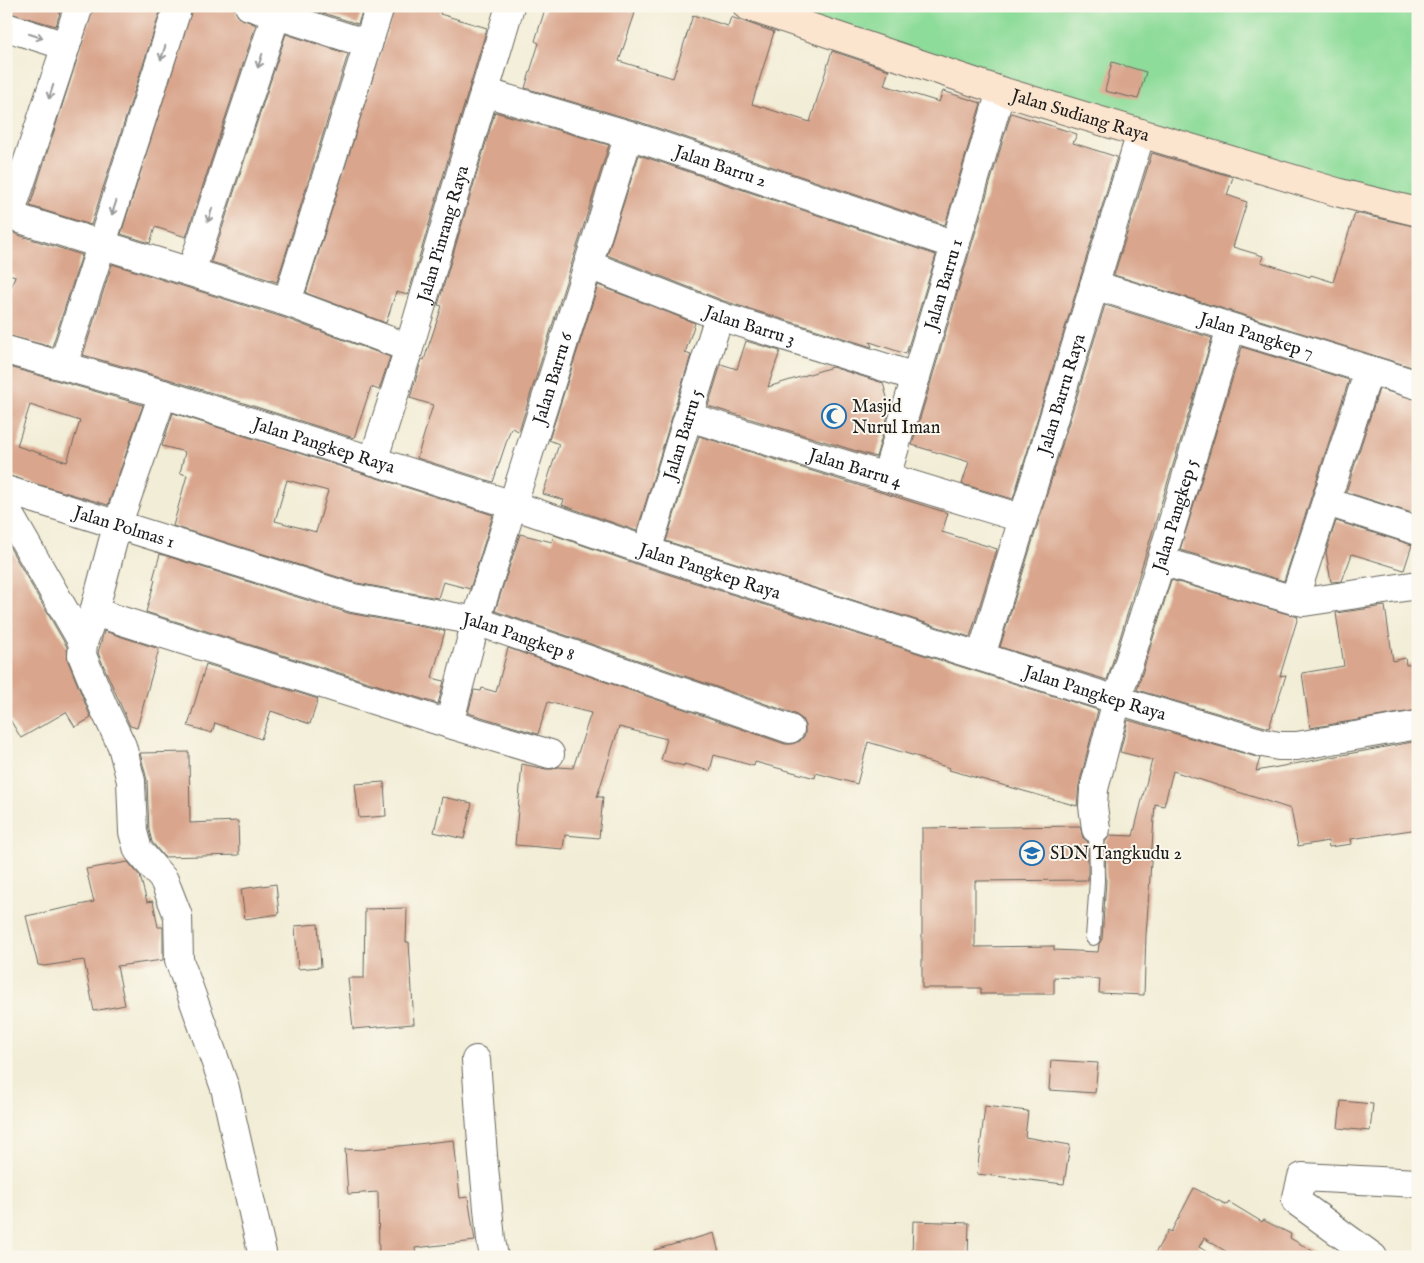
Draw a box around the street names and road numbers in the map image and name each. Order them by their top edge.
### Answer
street label: Jalan Sudiang Raya [1007,84,1152,148]
street label: Jalan Barru 2 [669,141,769,194]
street label: Jalan Pinrang Raya [413,163,475,307]
street label: Jalan Barru 1 [920,237,969,335]
street label: Jalan Barru 3 [699,301,798,352]
street label: Jalan Pangkep 7 [1194,308,1316,365]
street label: Jalan Barru 6 [528,330,579,429]
street label: Jalan Barru Raya [1033,331,1092,459]
street label: Jalan Barru 5 [659,386,709,485]
street label: Jalan Pangkep Raya [248,413,398,480]
street label: Jalan Barru 4 [804,444,904,494]
street label: Jalan Pangkep 5 [1148,456,1204,576]
street label: Jalan Polmas 1 [69,501,177,555]
street label: Jalan Pangkep Raya [634,538,784,606]
street label: Jalan Pangkep 8 [459,608,578,667]
street label: Jalan Pangkep Raya [1019,661,1169,727]

